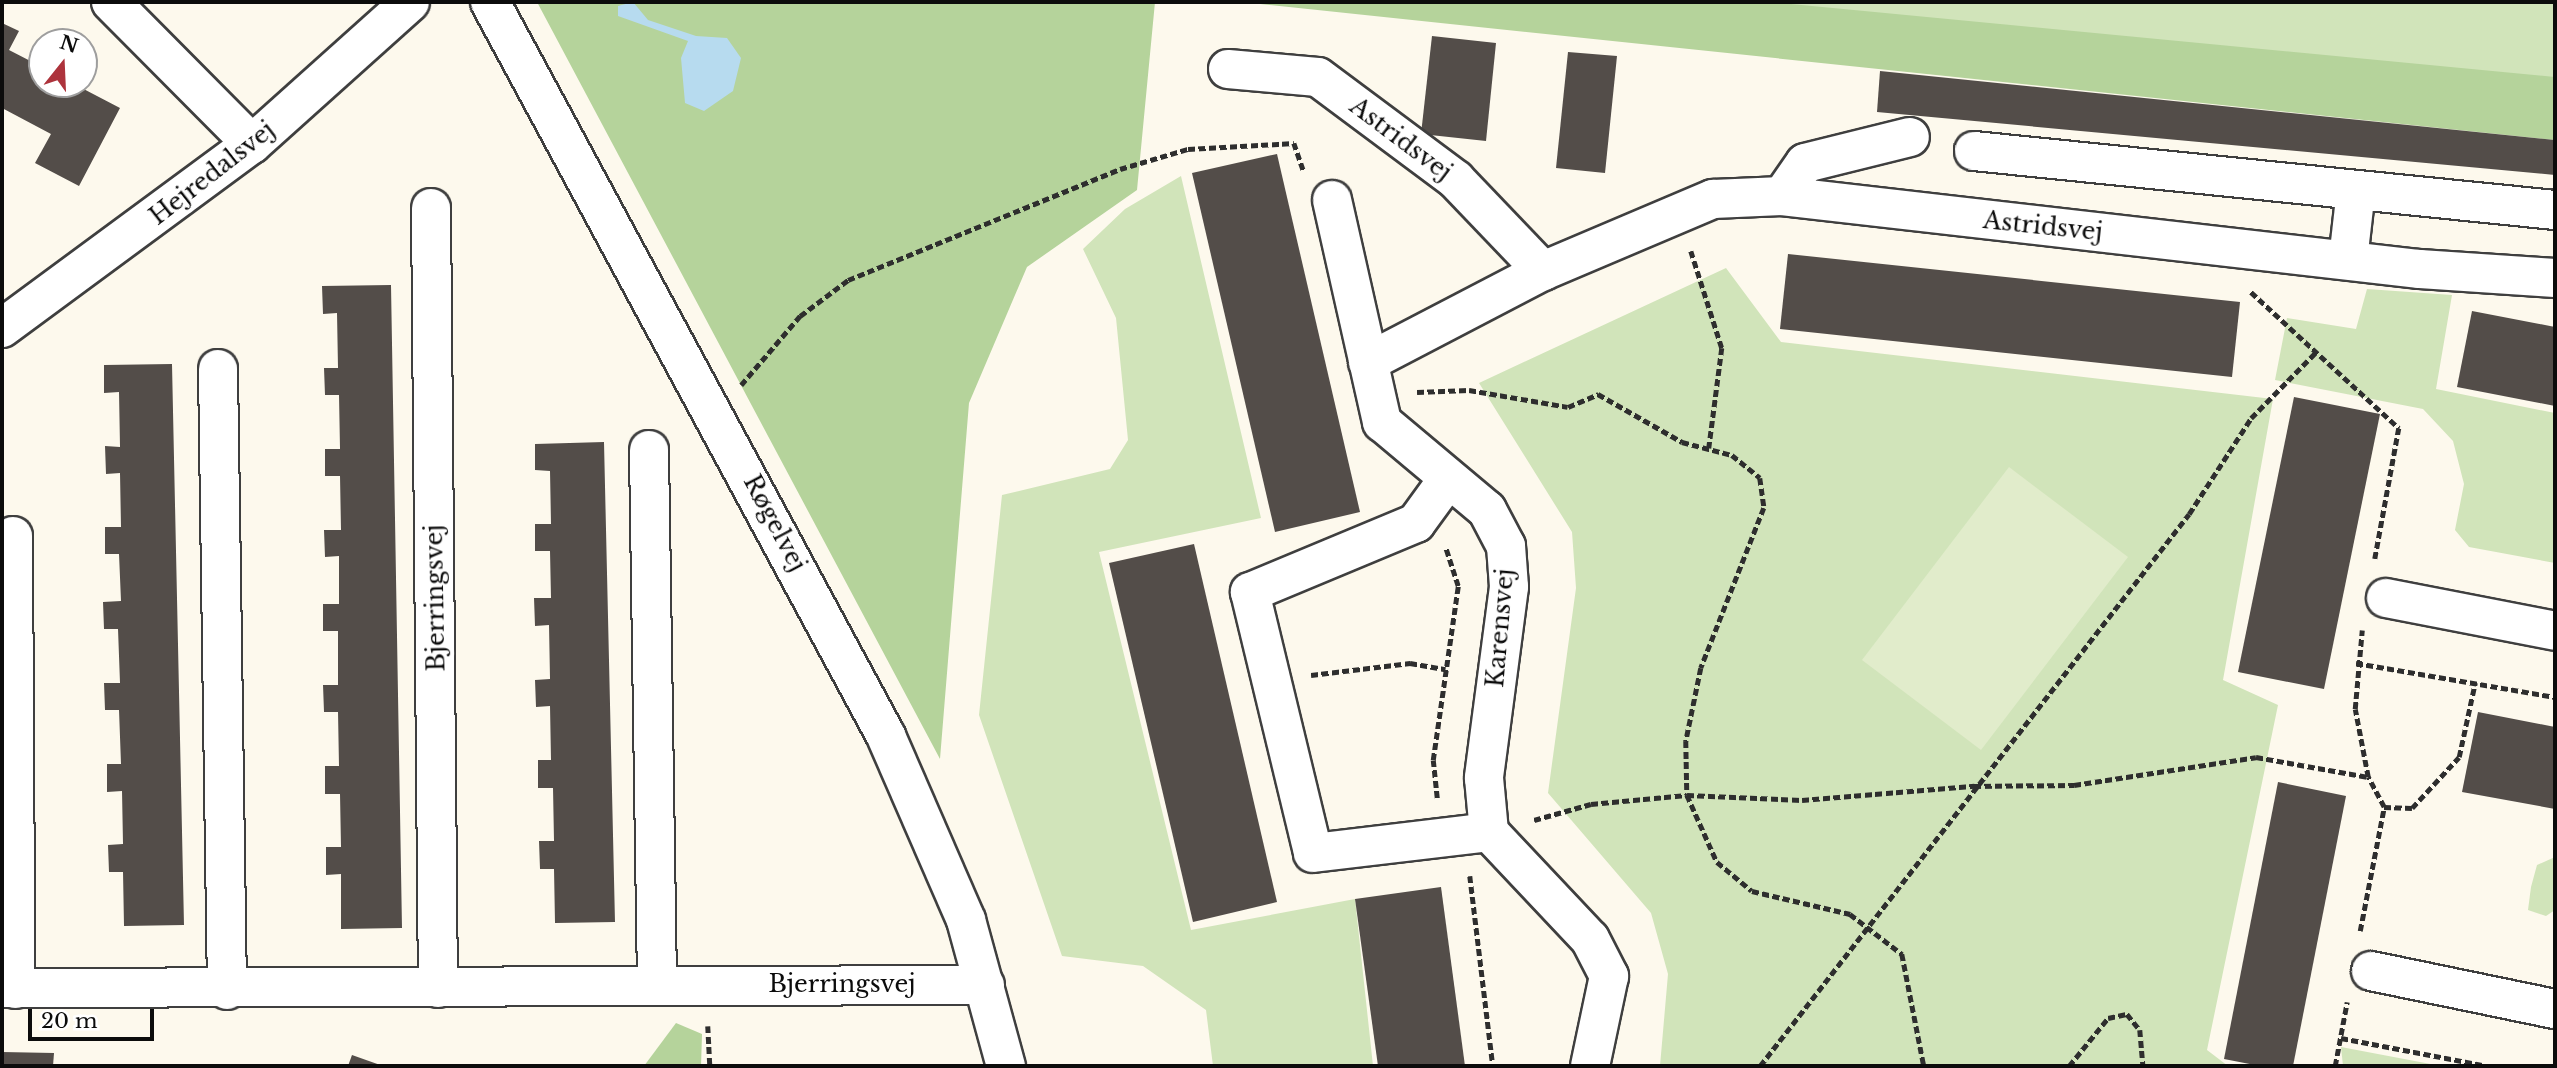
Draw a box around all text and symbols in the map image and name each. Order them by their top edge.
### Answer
north arrow [28,28,98,98]
text: N [57,31,81,58]
street label: Astridsvej [1344,91,1458,187]
street label: Hejredalsvej [144,115,280,231]
street label: Astridsvej [1982,205,2104,247]
street label: Røgelvej [738,470,812,576]
street label: Bjerringsvej [419,524,451,672]
street label: Karensvej [1480,567,1520,689]
street label: Bjerringsvej [768,970,916,998]
scale bar [32,995,158,1038]
text: 20 m [41,1008,98,1034]

